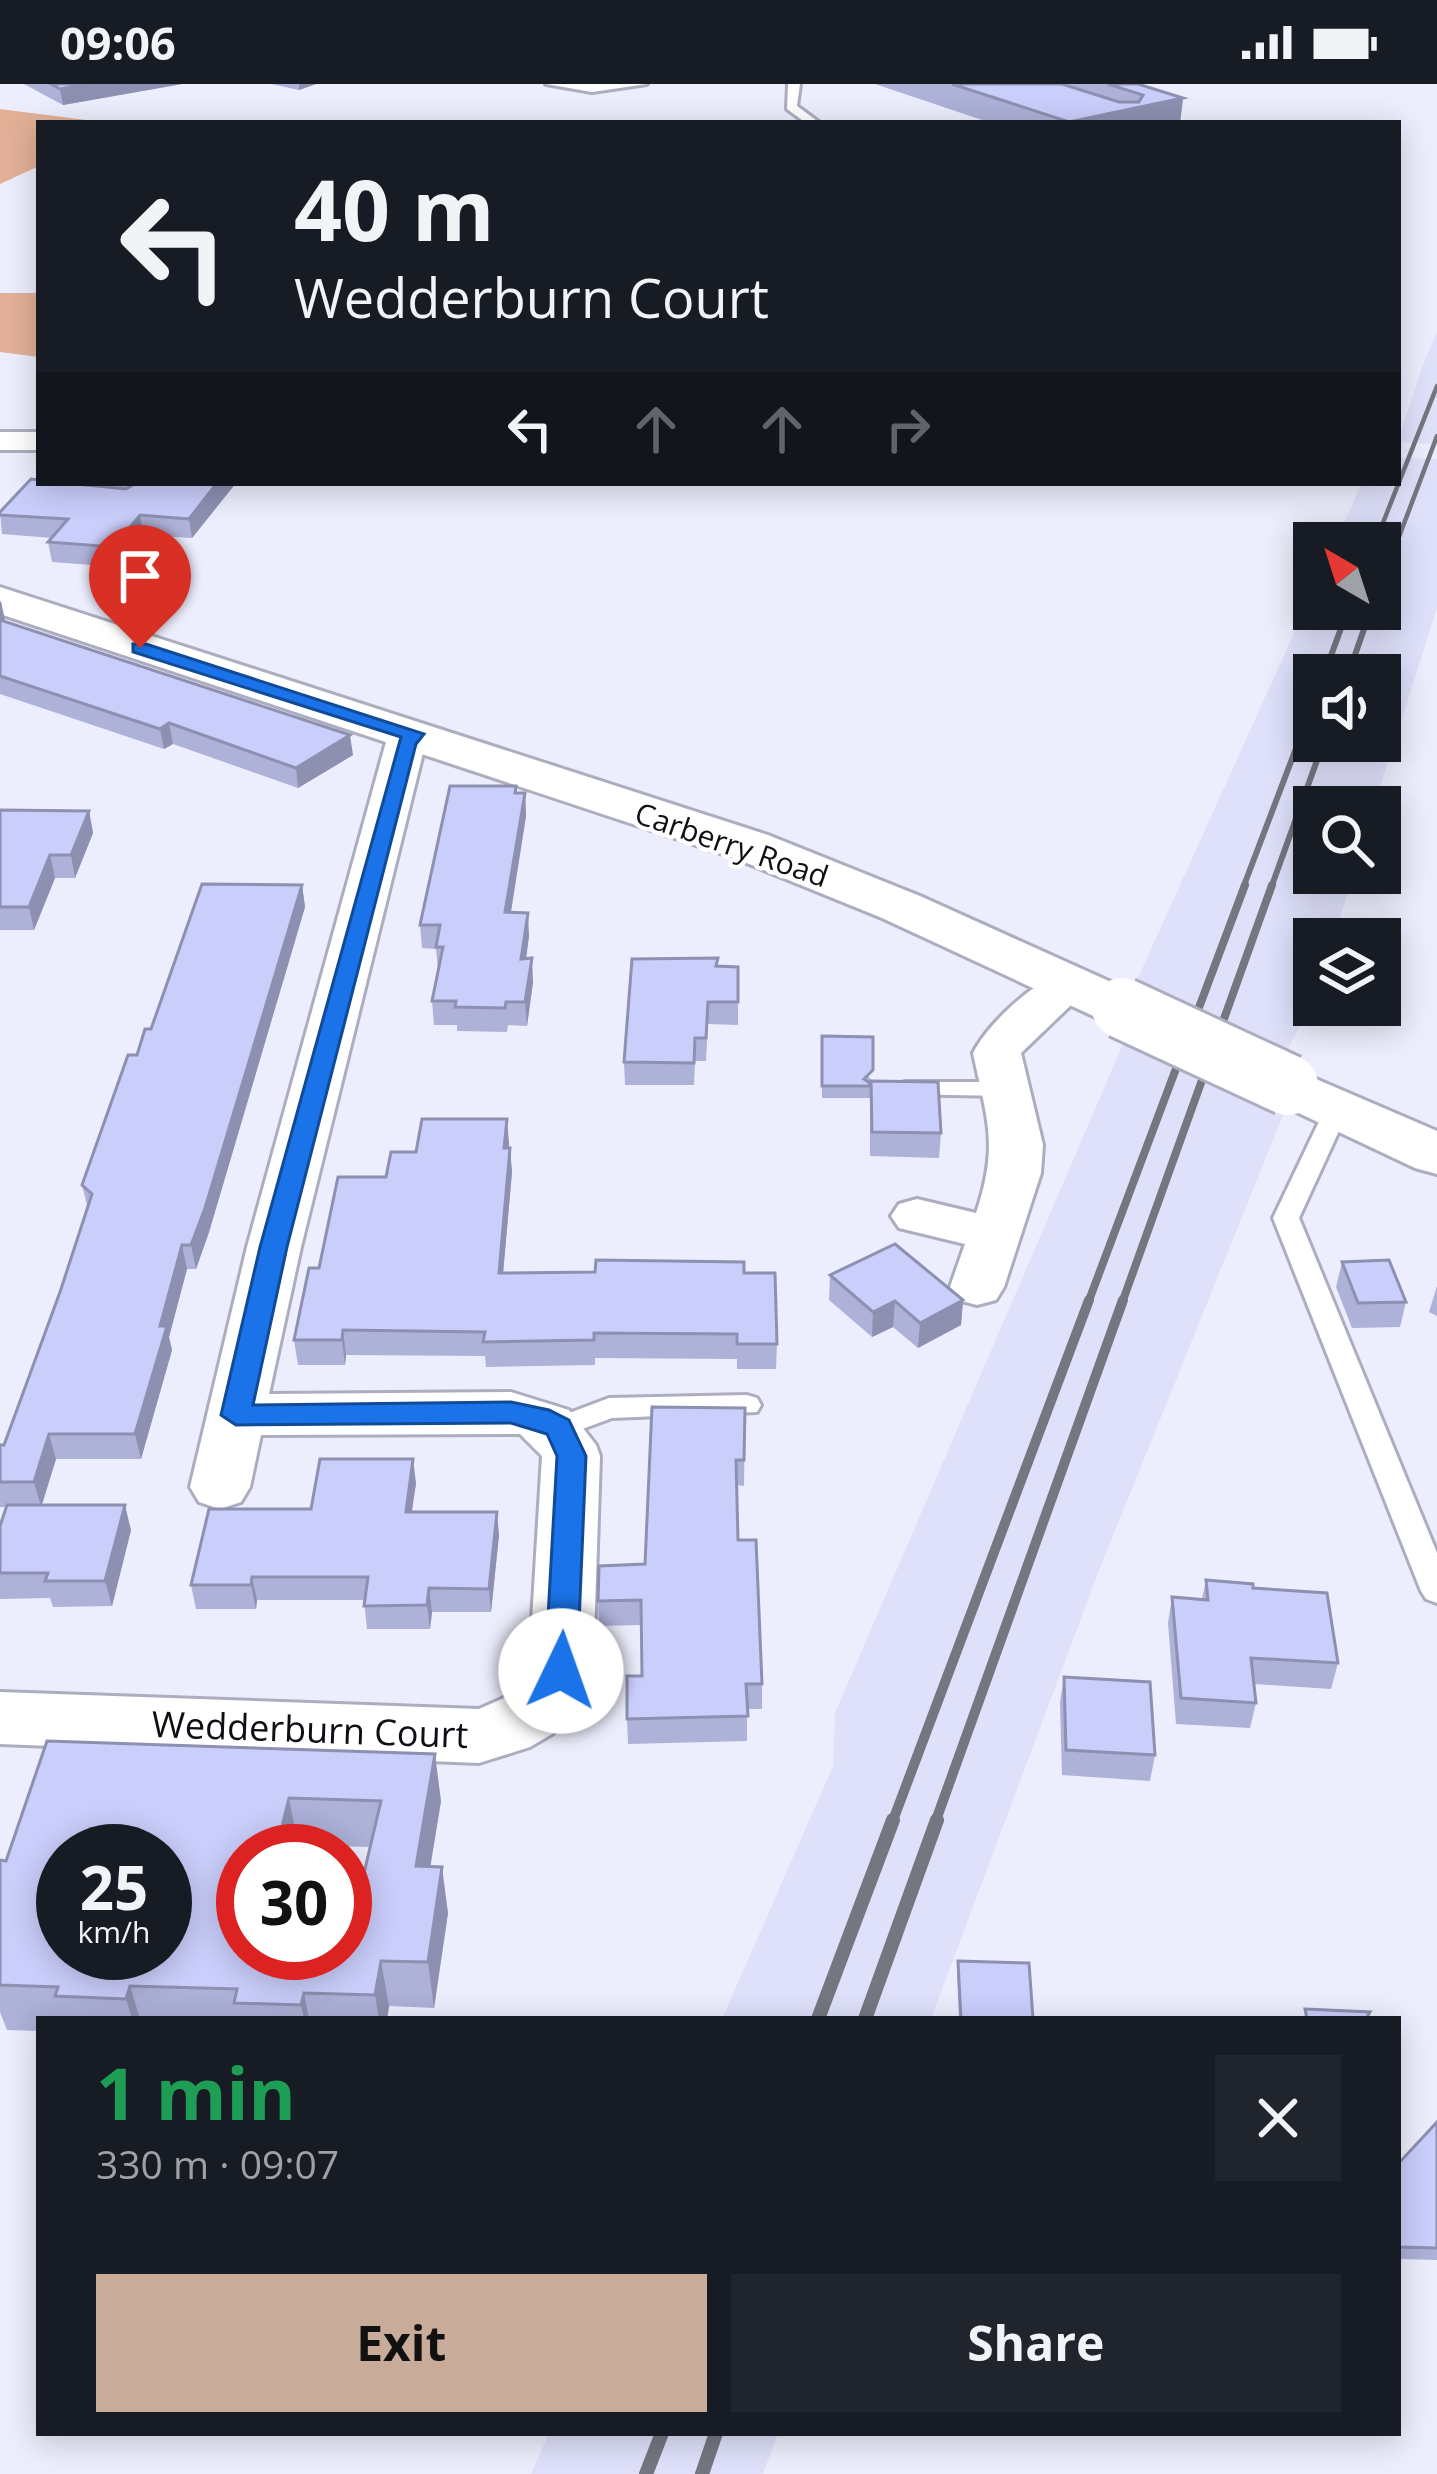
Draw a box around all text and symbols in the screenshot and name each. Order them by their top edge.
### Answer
text: 09:06 [60,12,176,73]
text: 40 m [294,151,494,266]
icon: left [96,168,252,324]
text: Wedderburn Court [294,260,769,334]
icon: left [497,396,563,462]
icon: ahead [623,396,689,462]
icon: ahead [749,396,815,462]
icon: right [875,396,941,462]
north arrow [1293,522,1401,630]
map controls [1293,522,1401,1026]
pin [89,525,191,648]
icon: arrive [107,543,173,609]
button: sound [1293,654,1401,762]
button: search [1293,786,1401,894]
street label: Carberry Road [630,792,834,896]
button: layers [1293,918,1401,1026]
position arrow [498,1608,624,1734]
street label: Wedderburn Court [151,1699,469,1759]
speed limit sign: 30 [216,1824,372,1980]
text: 25 [80,1846,148,1928]
text: km/h [78,1911,150,1952]
text: 1 min [96,2043,296,2141]
button: close [1215,2055,1341,2181]
text: 330 m · 09:07 [96,2137,339,2190]
button: Exit [96,2274,707,2412]
button: Share [731,2274,1341,2412]

